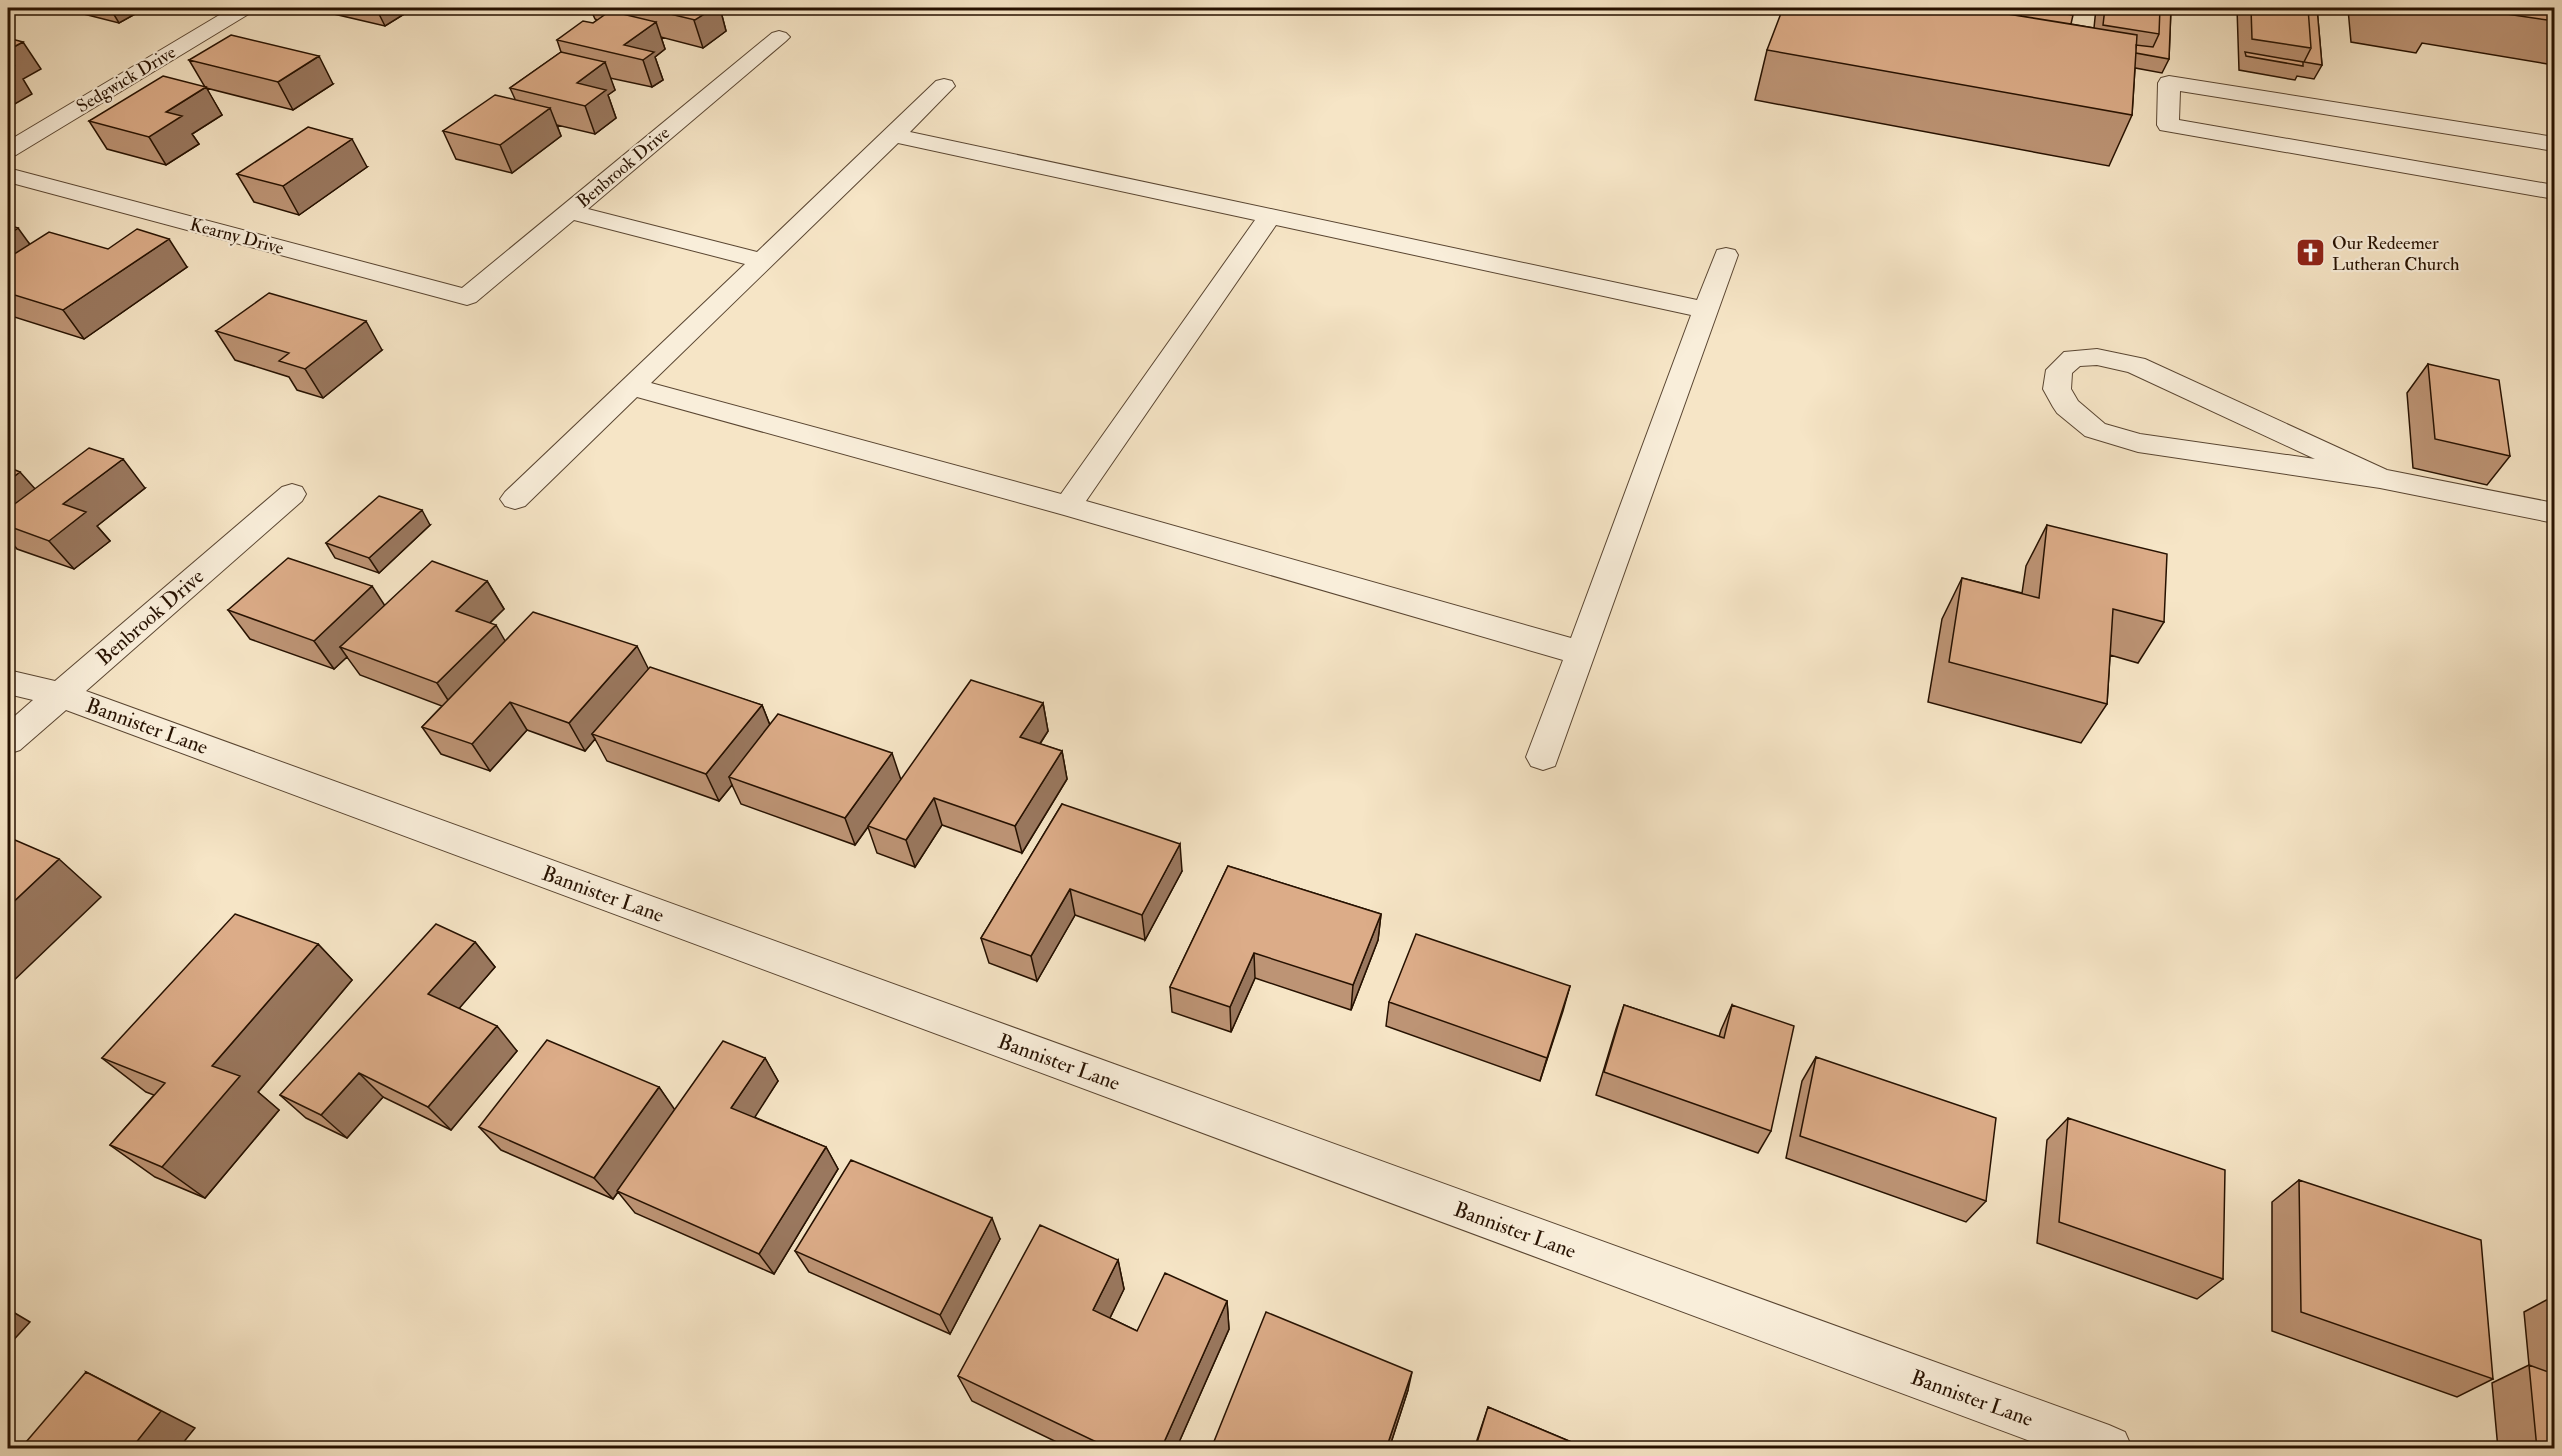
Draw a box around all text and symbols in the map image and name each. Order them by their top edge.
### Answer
street label: Sedgwick Drive [72,41,181,118]
street label: Benbrook Drive [572,121,675,213]
street label: Kearny Drive [188,213,287,260]
place label: Our Redeemer Lutheran Church [2332,232,2460,276]
church icon: Our Redeemer Lutheran Church [2295,237,2327,269]
street label: Benbrook Drive [91,563,210,672]
street label: Bannister Lane [82,692,212,761]
street label: Bannister Lane [538,860,668,929]
street label: Bannister Lane [994,1028,1124,1097]
street label: Bannister Lane [1450,1196,1580,1265]
street label: Bannister Lane [1907,1364,2037,1433]

